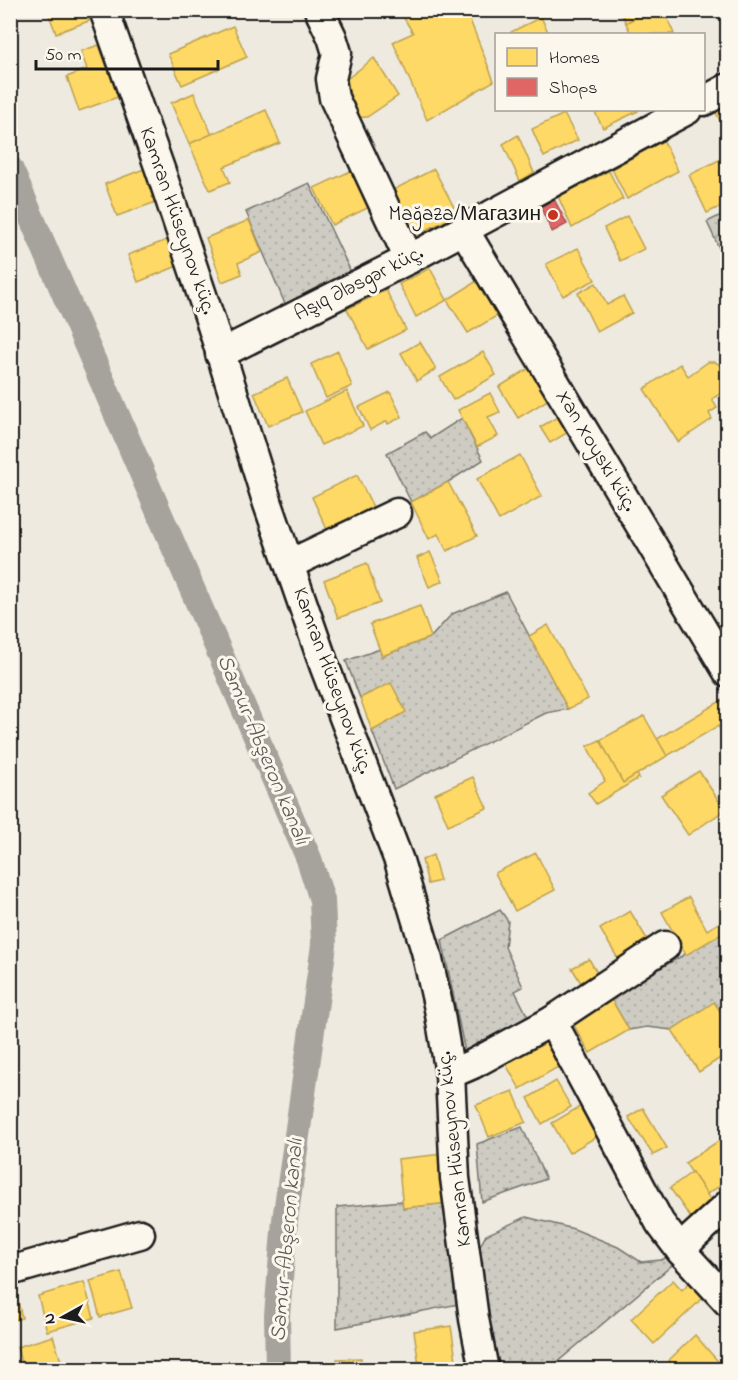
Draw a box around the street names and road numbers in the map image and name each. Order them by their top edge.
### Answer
street label: Kamran Hüseynov küç. [129,123,223,319]
street label: Aşıq Ələsgər küç. [289,238,430,331]
street label: Xan Xoyski küç. [546,384,644,519]
street label: Kamran Hüseynov küç. [282,584,380,779]
street label: Kamran Hüseynov küç. [430,1049,482,1248]

